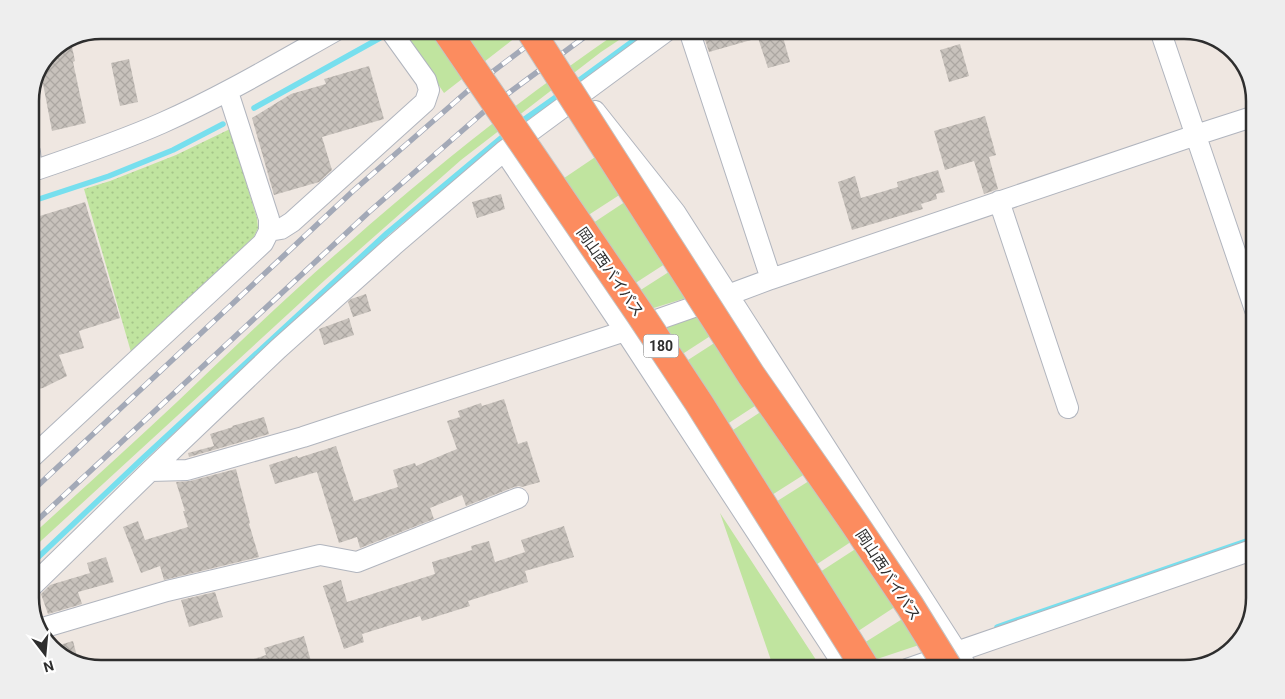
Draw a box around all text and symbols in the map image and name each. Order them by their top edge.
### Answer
street label: 岡山西バイパス [573,224,647,320]
road number: 180 [644,334,678,358]
street label: 岡山西バイパス [852,526,924,624]
north arrow [20,629,70,679]
text: N [42,657,56,676]

